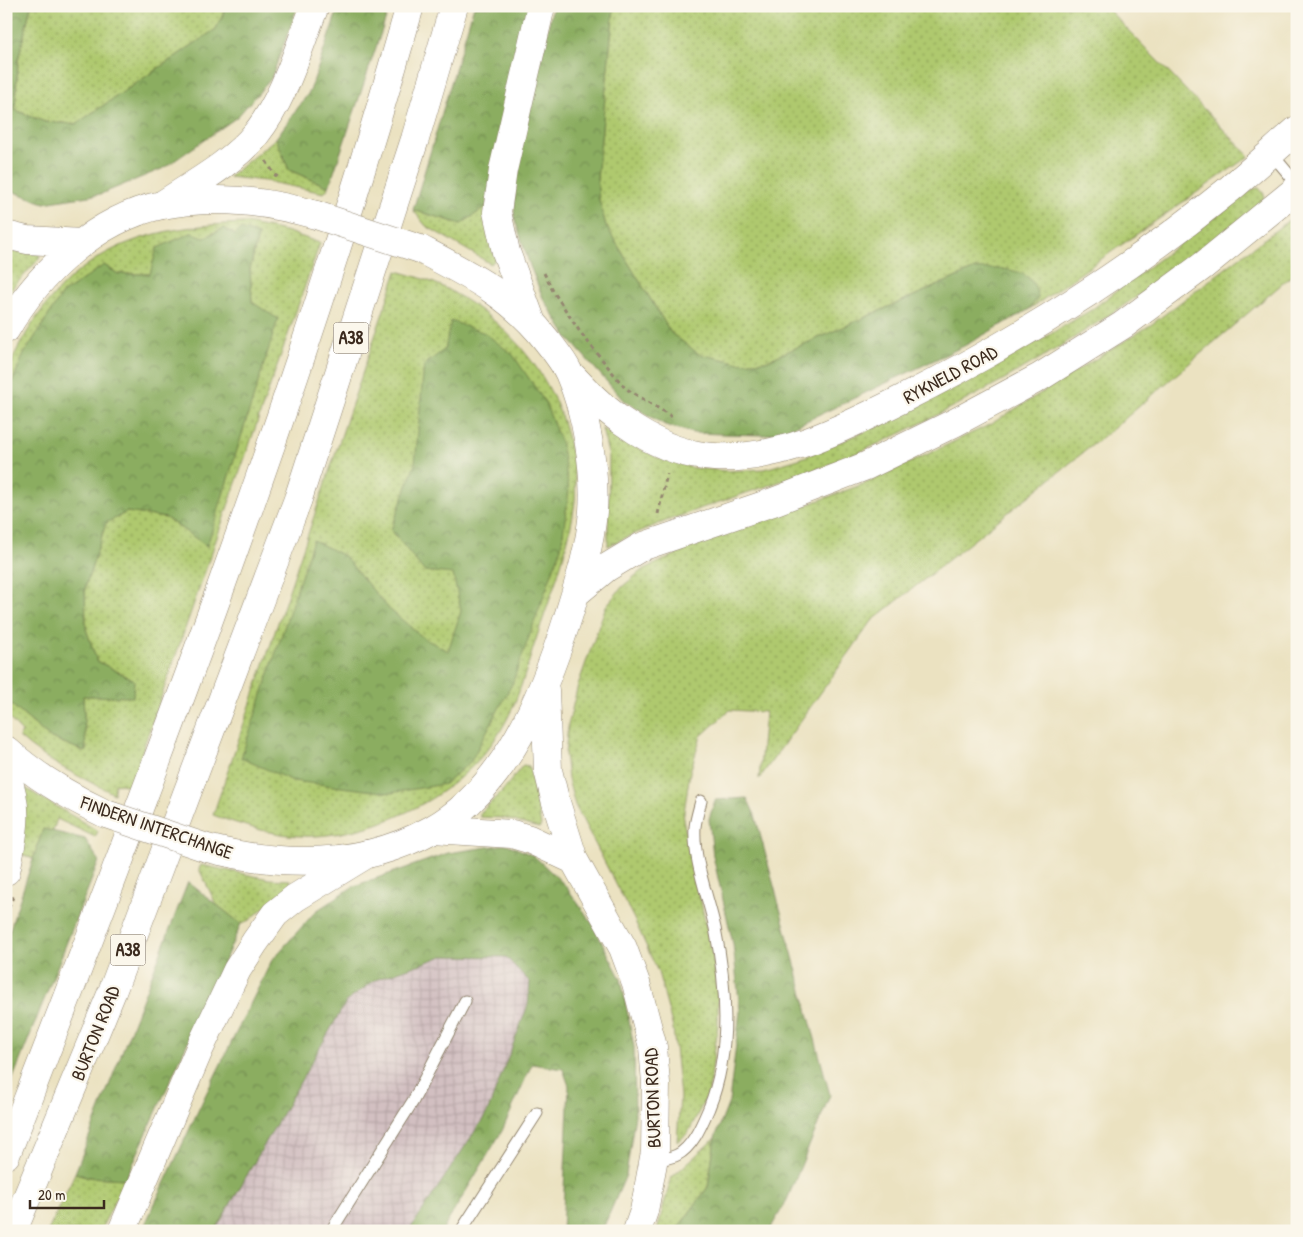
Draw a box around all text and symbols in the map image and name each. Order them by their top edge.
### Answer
road number: A38 [334,322,368,353]
street label: RYKNELD ROAD [898,338,1002,410]
street label: FINDERN INTERCHANGE [77,789,237,865]
road number: A38 [110,934,146,966]
street label: BURTON ROAD [64,982,126,1084]
street label: BURTON ROAD [637,1048,667,1148]
scale bar [30,1177,104,1209]
text: 20 m [38,1184,65,1205]

